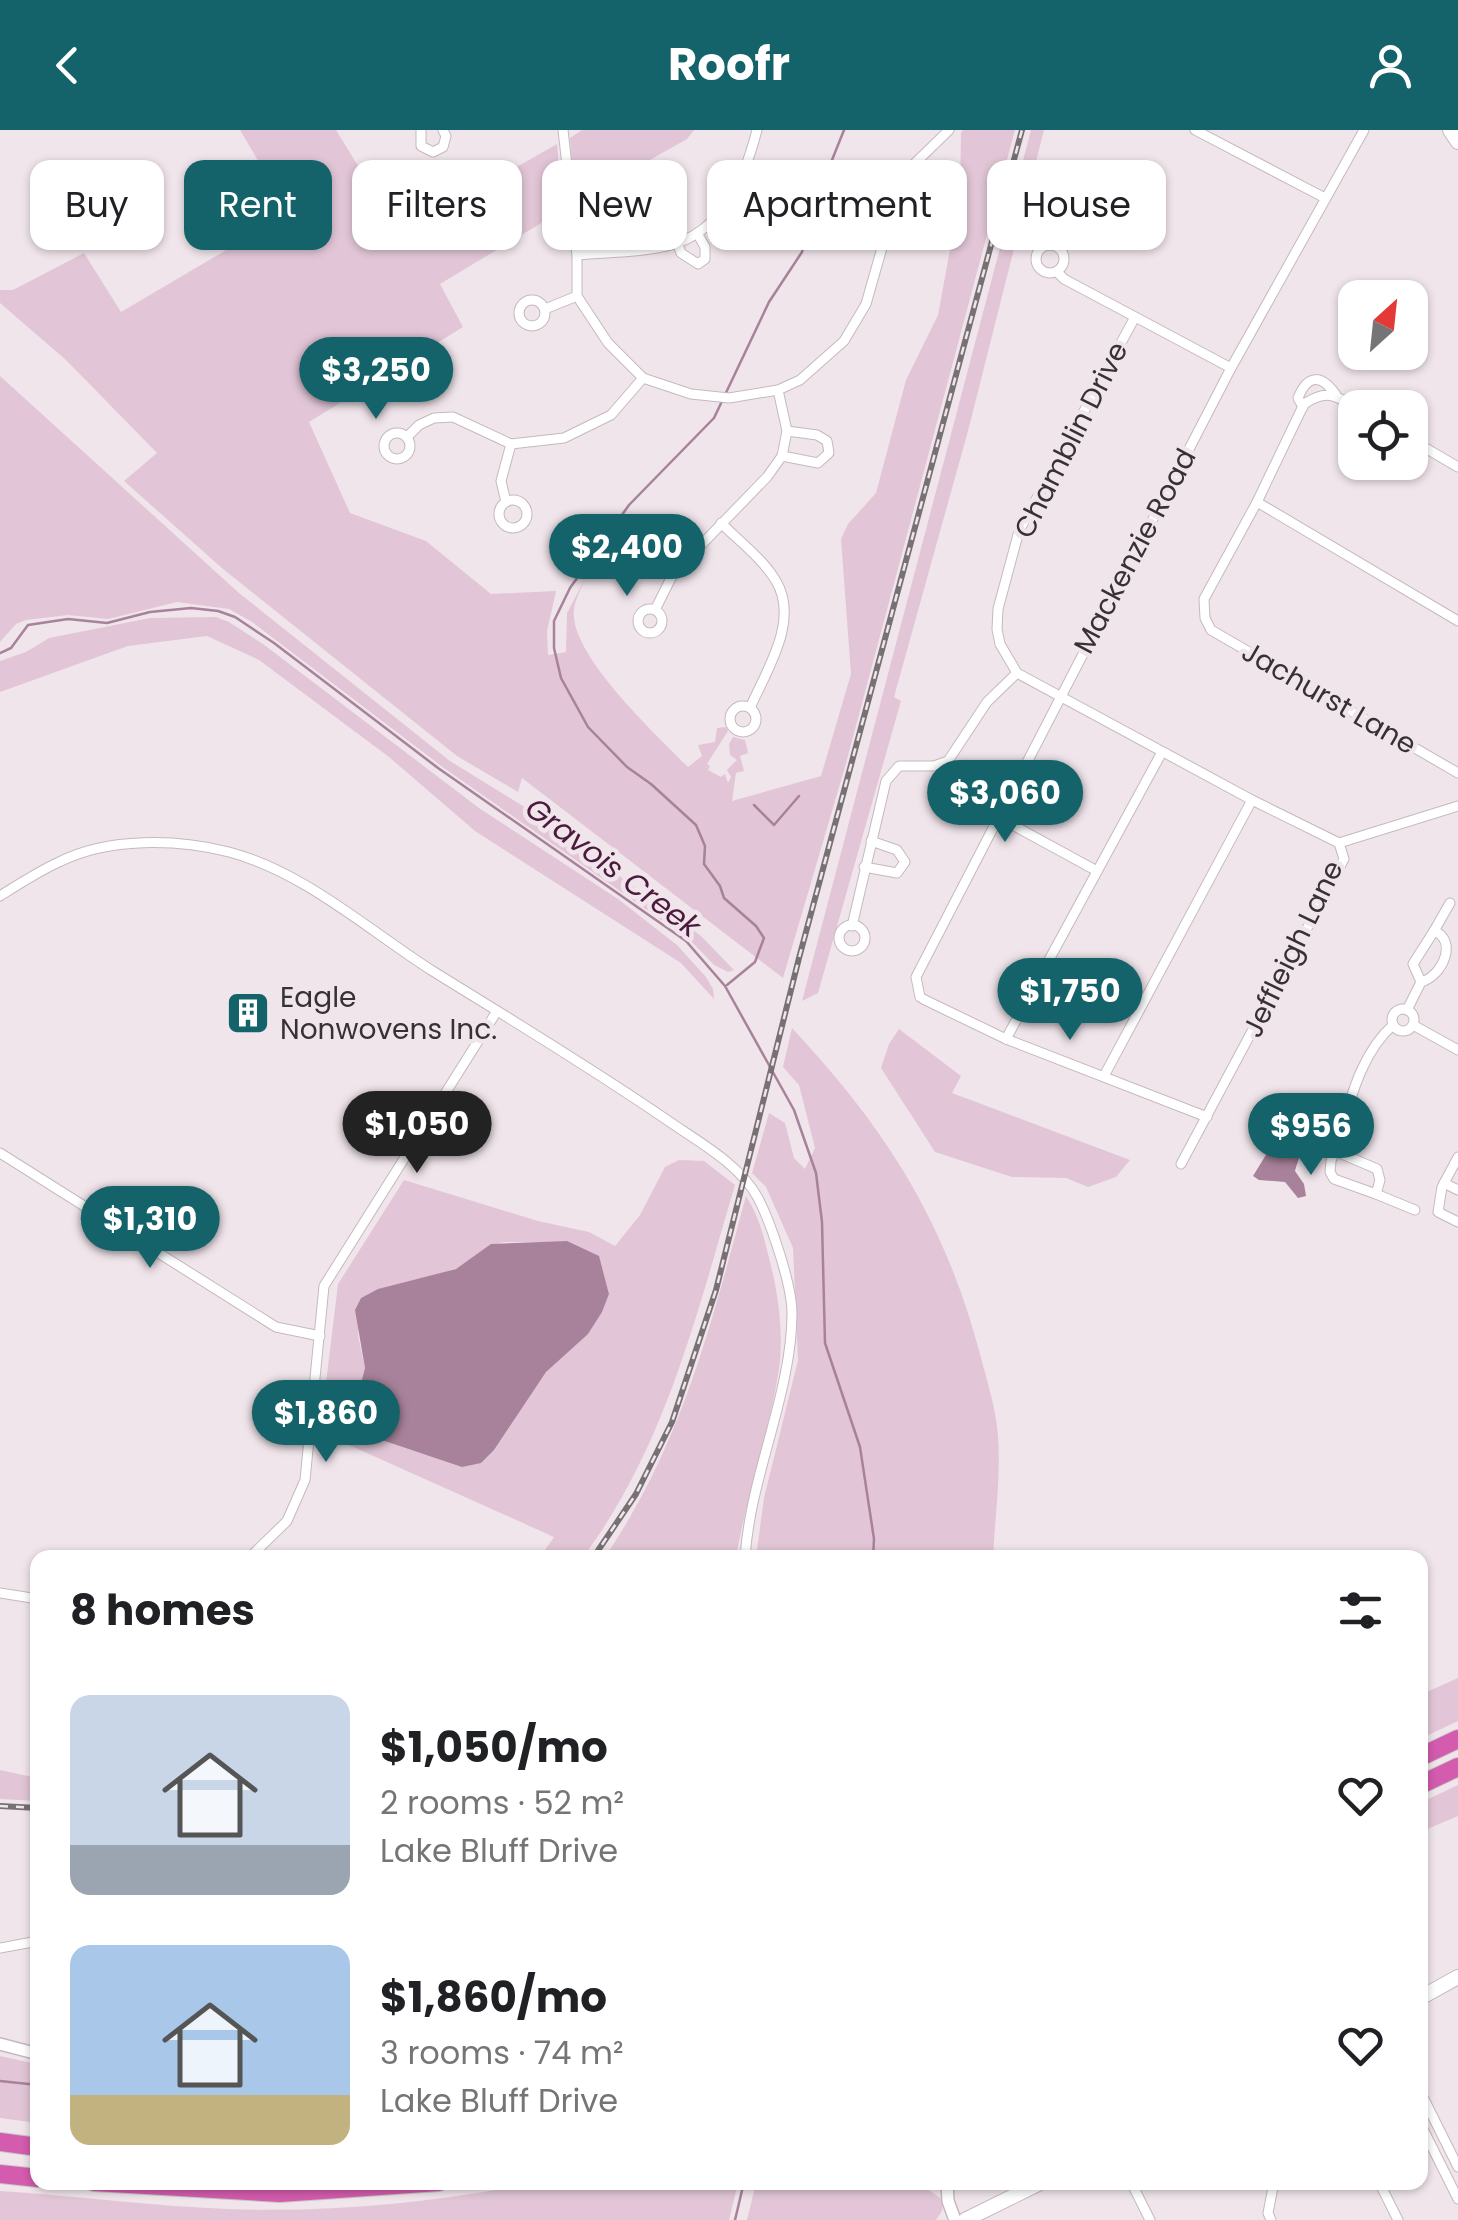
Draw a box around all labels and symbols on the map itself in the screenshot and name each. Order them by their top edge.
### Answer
north arrow [1338,280,1428,370]
street label: Chamblin Drive [1005,335,1137,545]
pin: $3,250 [295,337,457,422]
street label: Mackenzie Road [1064,442,1206,660]
pin: $2,400 [546,514,708,599]
street label: Jachurst Lane [1235,632,1423,764]
pin: $3,060 [924,760,1086,845]
water label: Gravois Creek [516,787,711,948]
street label: Jeffleigh Lane [1233,854,1353,1044]
pin: $1,750 [989,958,1151,1043]
place label: Eagle Nonwovens Inc. [280,978,497,1049]
building icon: Eagle Nonwovens Inc. [225,990,271,1036]
pin: $1,050 [336,1091,498,1176]
pin: $956 [1252,1093,1370,1178]
pin: $1,310 [69,1186,231,1271]
pin: $1,860 [245,1380,407,1465]

